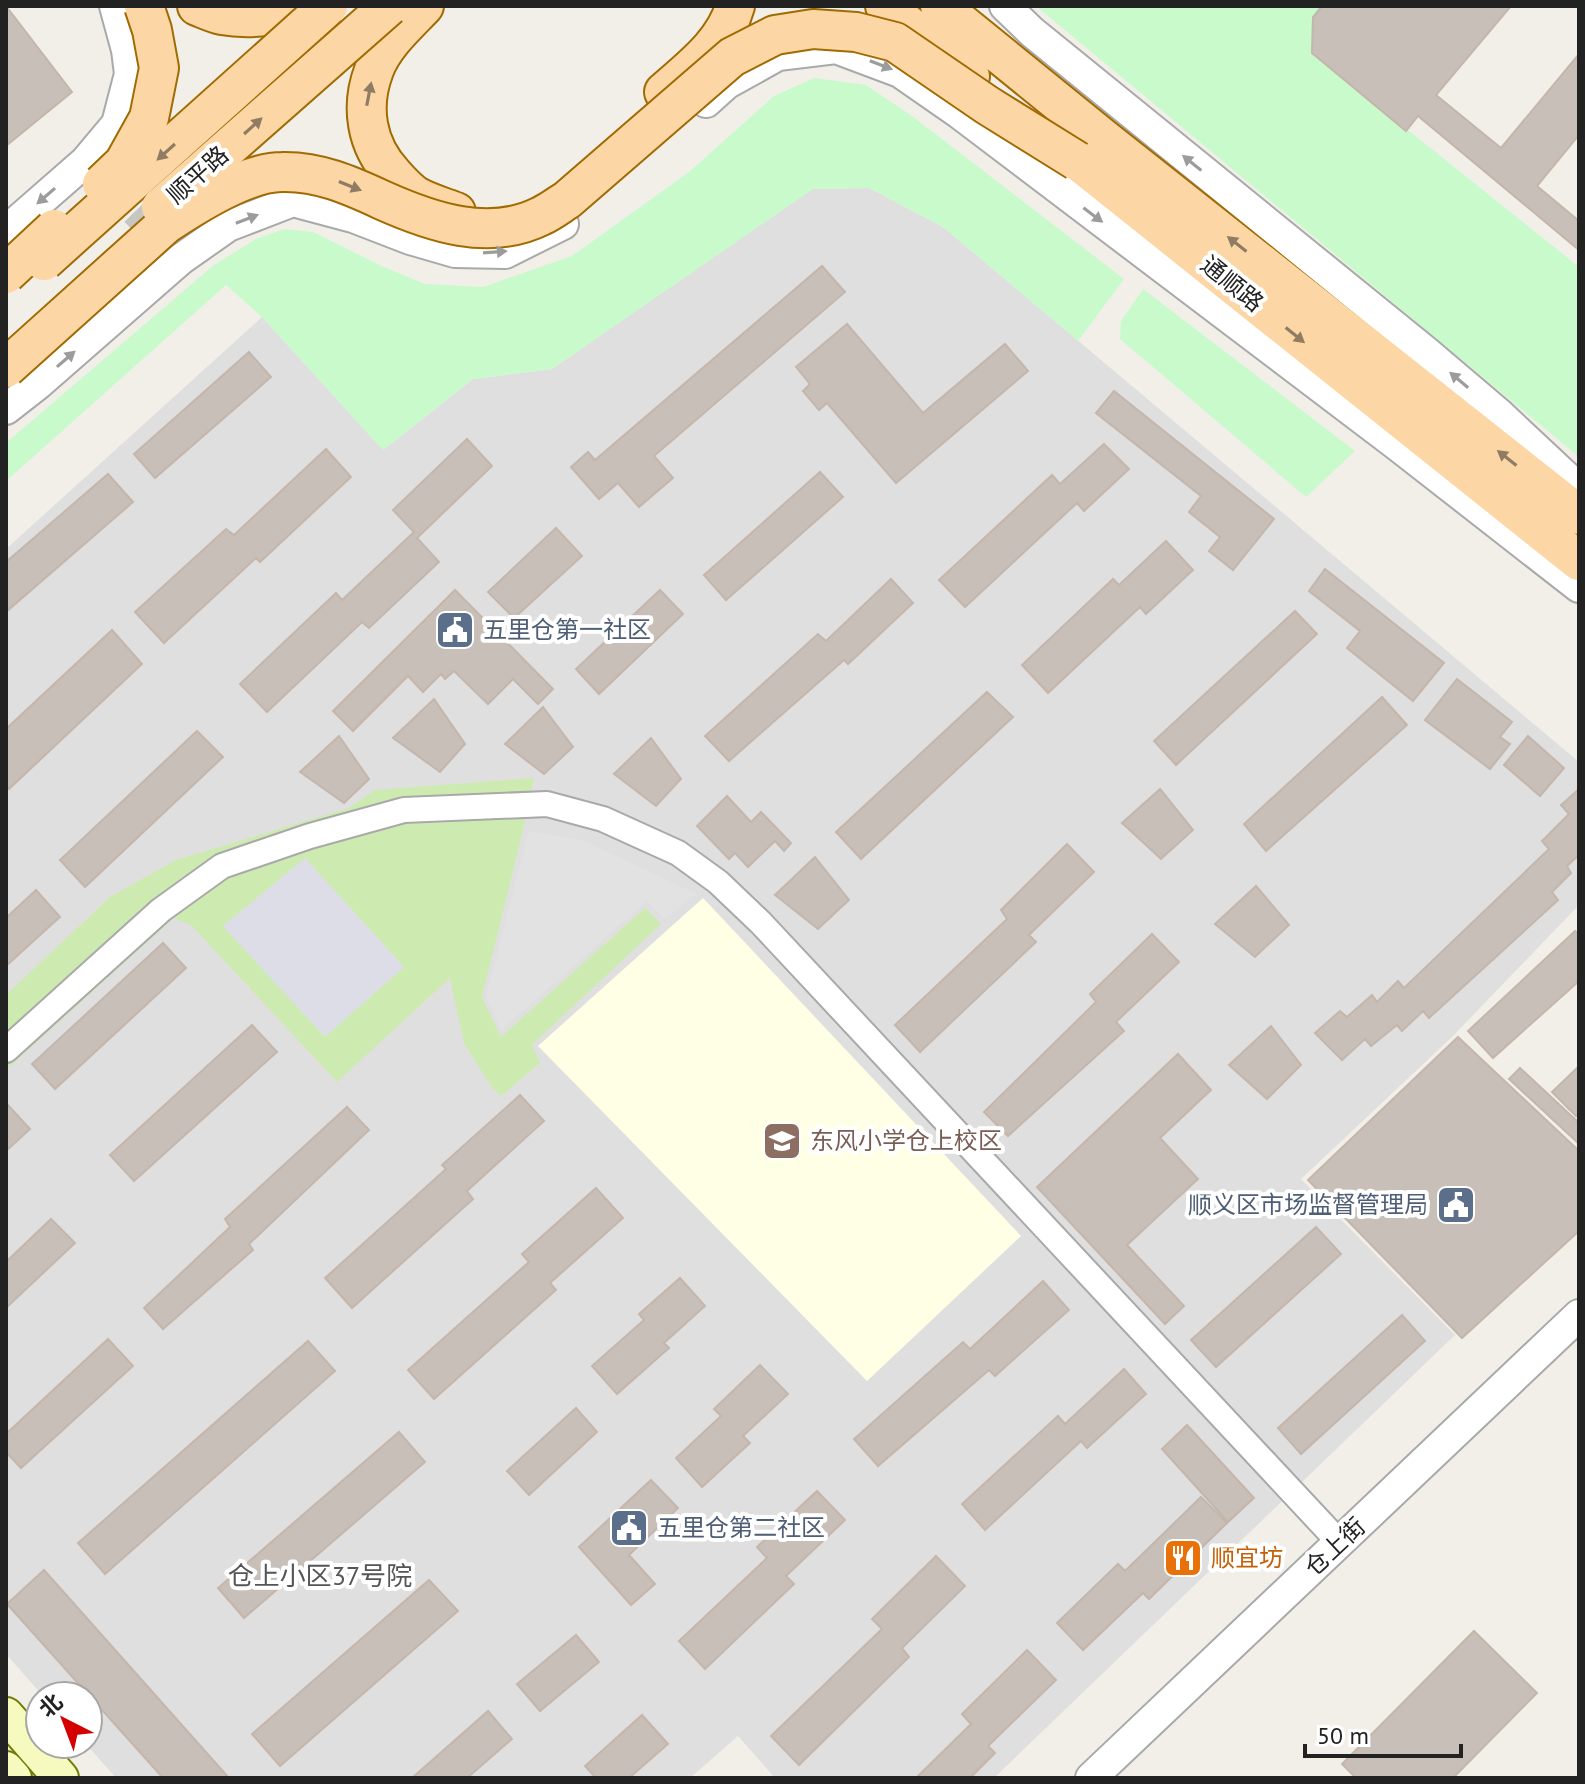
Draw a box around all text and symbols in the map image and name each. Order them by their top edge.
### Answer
one-way arrow [869,59,893,72]
one-way arrow [363,81,375,106]
one-way arrow [243,118,263,135]
street label: 顺平路 [161,139,235,210]
one-way arrow [156,142,175,160]
one-way arrow [1182,156,1202,172]
one-way arrow [338,180,362,193]
one-way arrow [37,187,57,204]
one-way arrow [1083,206,1103,222]
one-way arrow [235,212,259,225]
one-way arrow [1227,237,1247,253]
one-way arrow [483,245,508,258]
street label: 通顺路 [1195,249,1270,318]
one-way arrow [1285,326,1305,342]
one-way arrow [57,351,76,369]
one-way arrow [1449,372,1469,389]
one-way arrow [1497,450,1517,467]
public building icon: 五里仓第一社区 [434,609,476,651]
place label: 五里仓第一社区 [483,614,651,645]
school or university icon: 东风小学仓上校区 [761,1120,803,1162]
place label: 东风小学仓上校区 [810,1125,1002,1156]
public building icon: 顺义区市场监督管理局 [1435,1184,1477,1226]
place label: 顺义区市场监督管理局 [1188,1189,1428,1220]
public building icon: 五里仓第二社区 [608,1507,650,1549]
street label: 仓上街 [1298,1511,1372,1583]
place label: 五里仓第二社区 [657,1512,825,1543]
restaurant icon: 顺宜坊 [1162,1537,1204,1579]
place label: 顺宜坊 [1211,1542,1283,1573]
district label: 仓上小区37号院 [228,1559,412,1592]
north arrow [24,1680,104,1760]
text: 北 [33,1687,68,1723]
scale bar [1305,1708,1461,1758]
text: 50 m [1317,1720,1369,1751]

